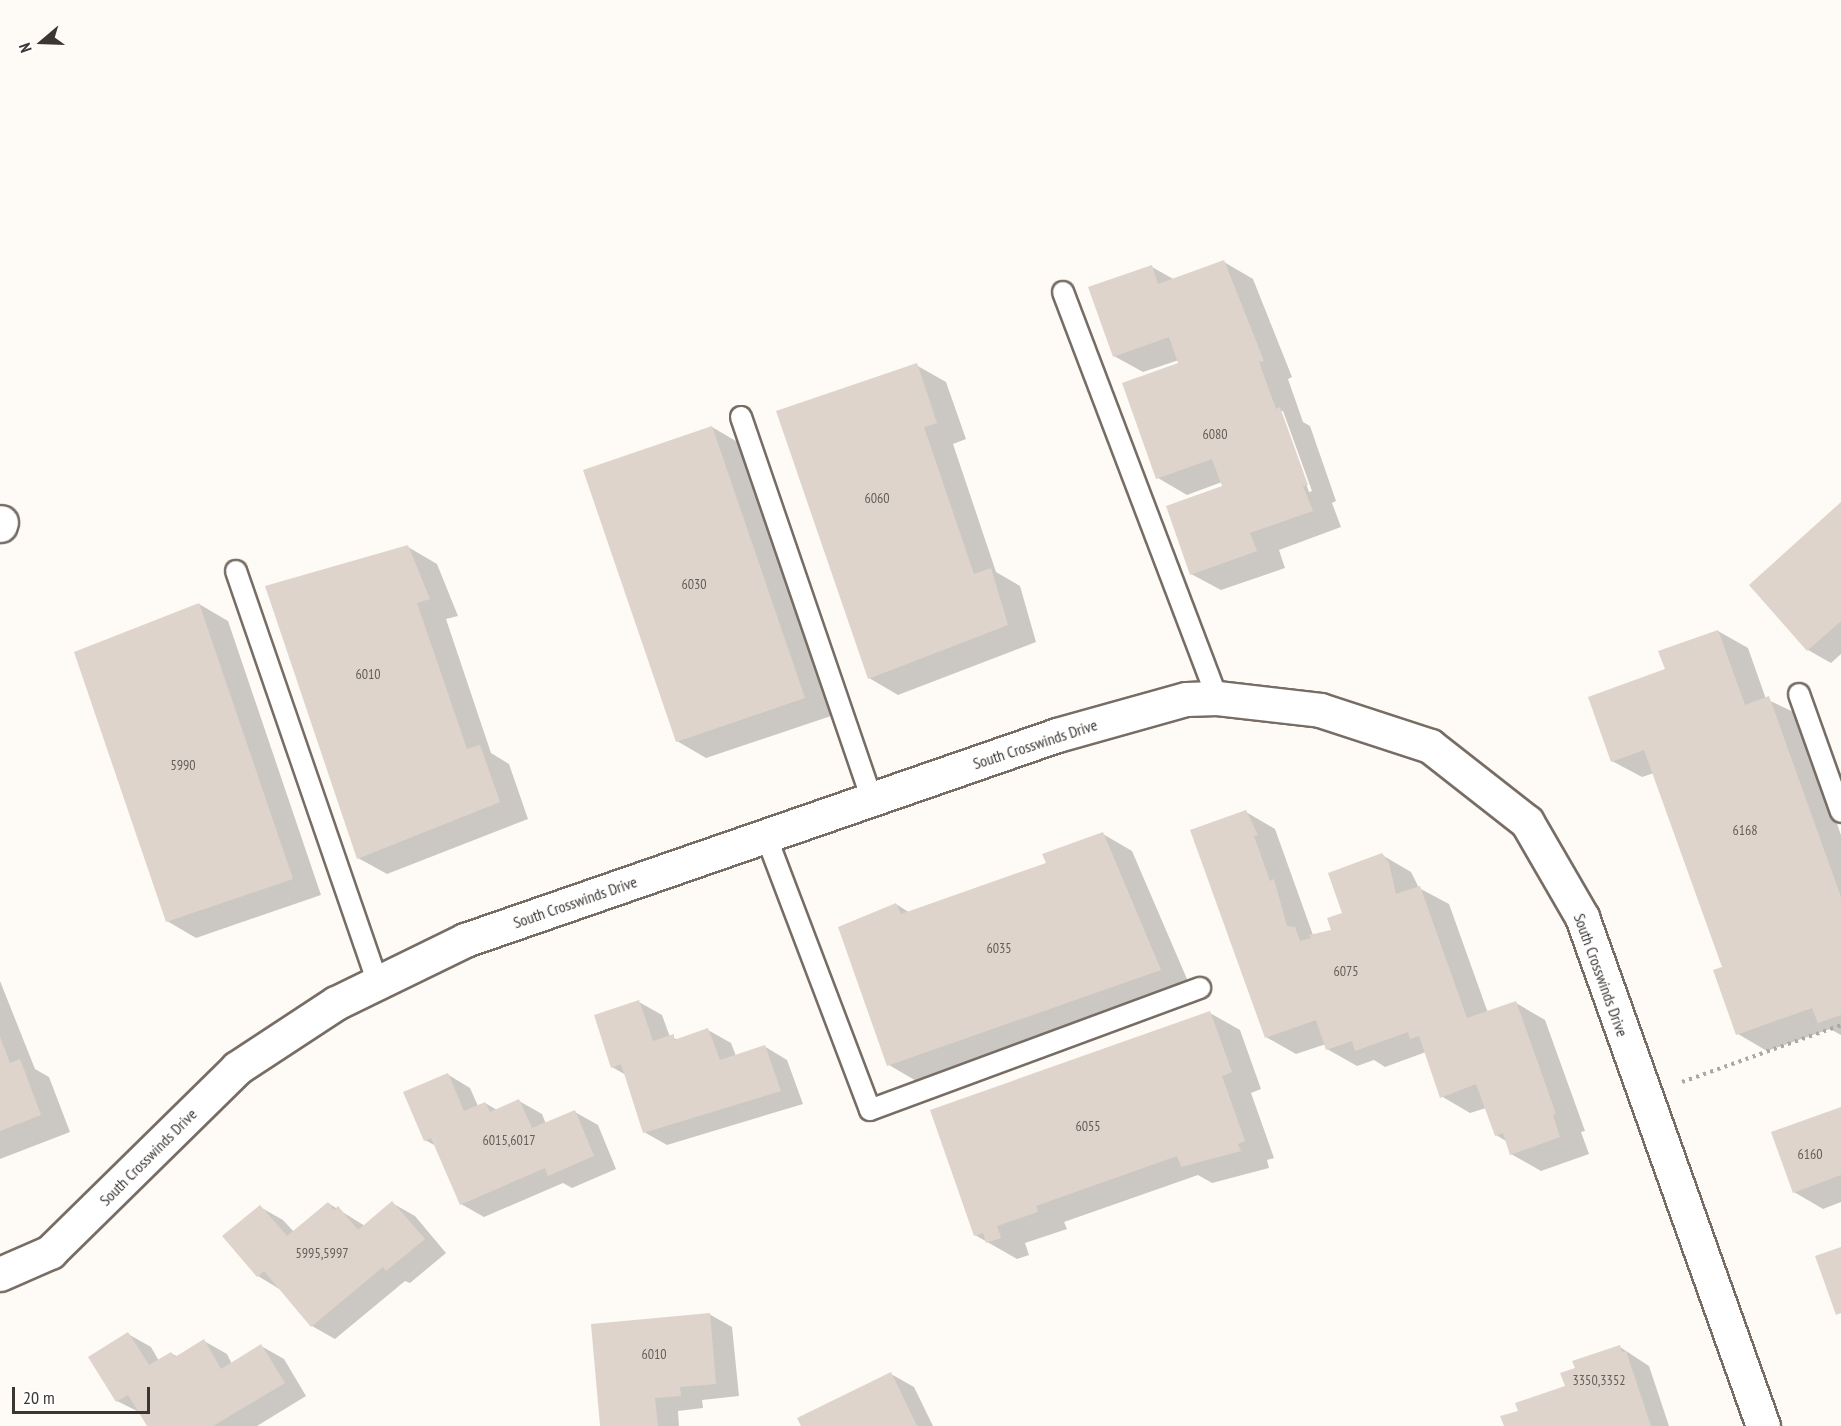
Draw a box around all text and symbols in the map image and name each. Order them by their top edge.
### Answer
north arrow [12,12,72,72]
text: N [14,41,36,55]
house number: 6080 [1202,426,1228,442]
house number: 6060 [864,490,890,506]
house number: 6030 [681,576,707,592]
house number: 6010 [355,666,381,682]
street label: South Crosswinds Drive [970,715,1100,773]
house number: 5990 [170,757,196,773]
house number: 6168 [1732,822,1758,838]
street label: South Crosswinds Drive [511,872,639,932]
street label: South Crosswinds Drive [1570,911,1632,1039]
house number: 6035 [986,940,1012,956]
house number: 6075 [1333,963,1359,979]
street label: South Crosswinds Drive [95,1104,201,1210]
house number: 6055 [1075,1118,1101,1134]
house number: 6015,6017 [482,1132,536,1148]
house number: 6160 [1797,1146,1823,1162]
house number: 5995,5997 [295,1245,349,1261]
house number: 6010 [641,1346,667,1362]
house number: 3350,3352 [1572,1372,1626,1388]
scale bar [15,1375,153,1413]
text: 20 m [23,1386,55,1409]

